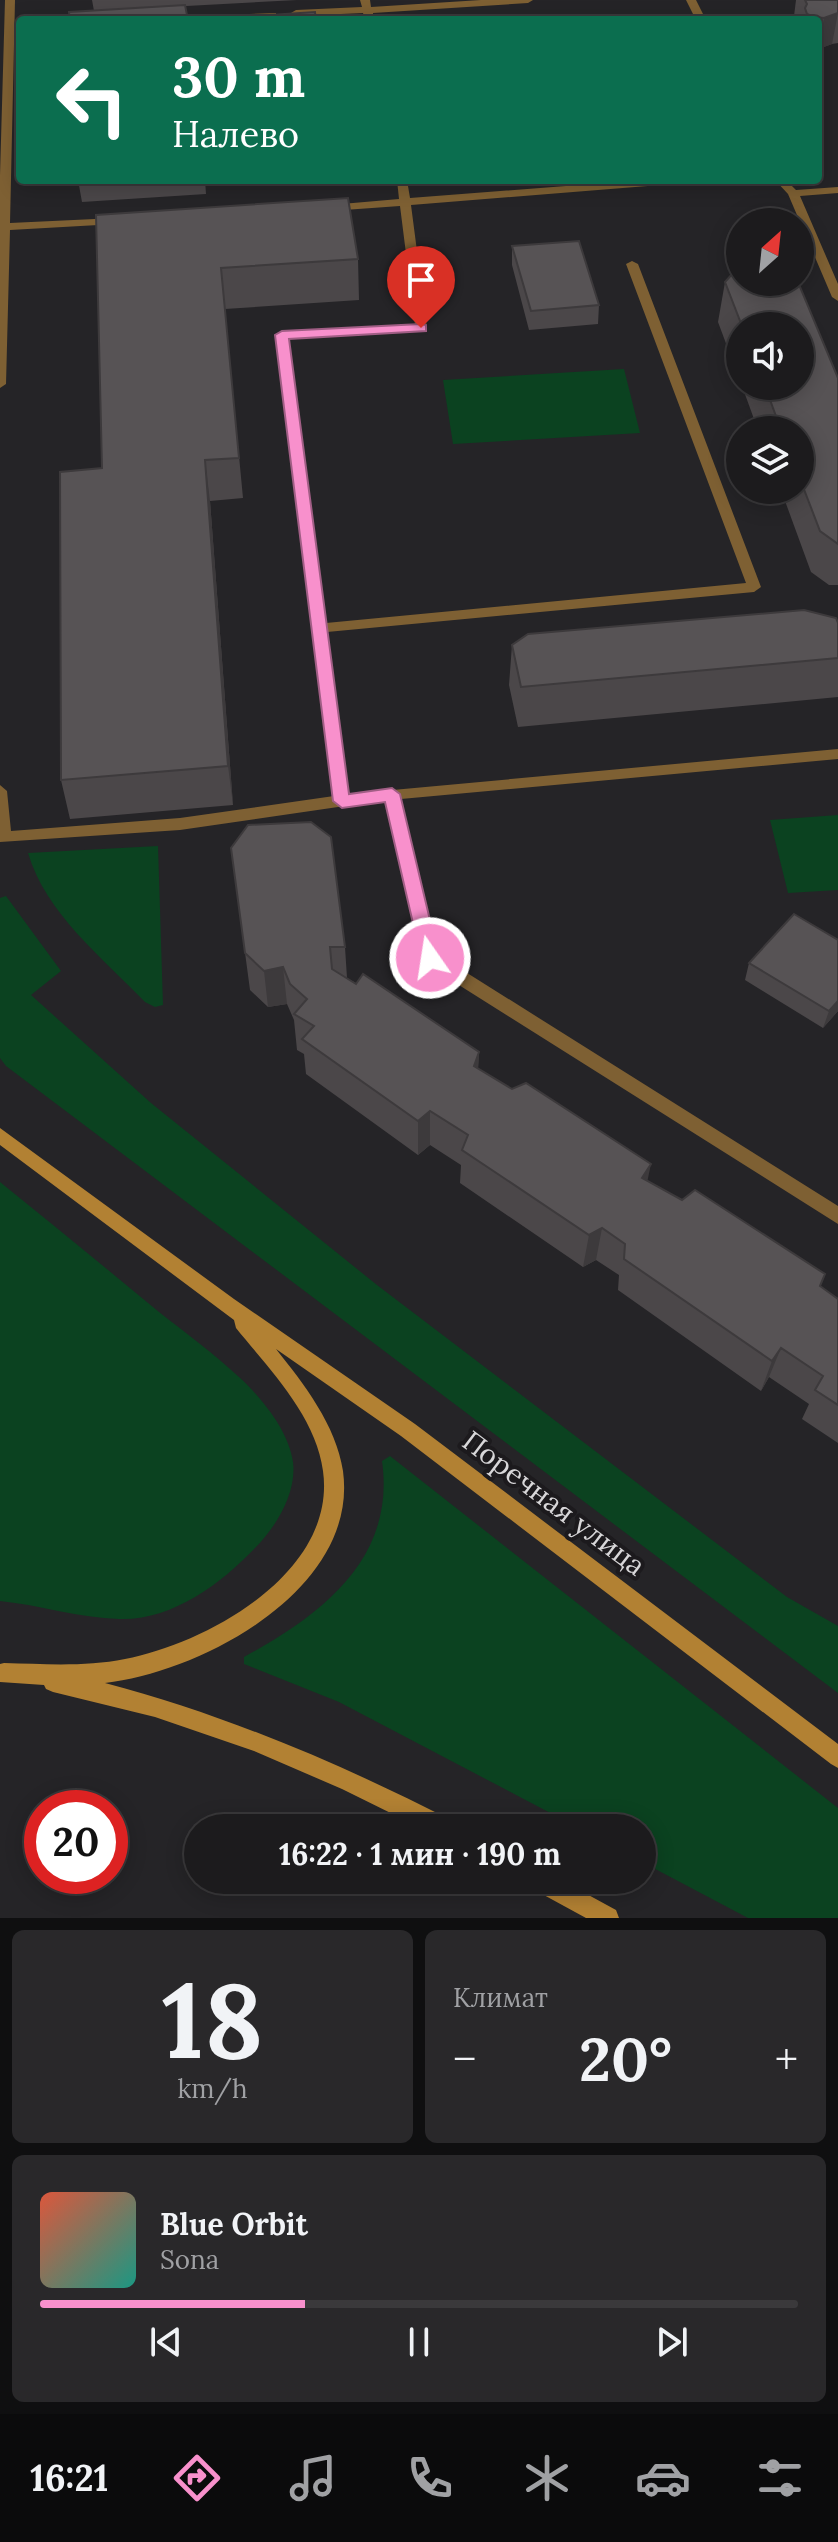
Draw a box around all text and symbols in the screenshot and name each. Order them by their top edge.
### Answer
text: 30 m [172,41,305,112]
icon: left [40,48,144,152]
text: Налево [172,111,299,157]
north arrow [726,208,814,296]
map controls [726,208,814,504]
pin [387,246,455,328]
icon: arrive [399,258,443,302]
button: sound [726,312,814,400]
button: layers [726,416,814,504]
position arrow [388,916,472,1000]
street label: Поречная улица [455,1423,653,1583]
speed limit sign: 20 [24,1790,128,1894]
text: 16:22 · 1 мин · 190 m [279,1835,561,1873]
text: 18 [162,1953,263,2086]
text: Климат [453,1981,548,2014]
text: 20° [579,2021,672,2097]
text: − [453,2031,476,2087]
text: + [775,2031,798,2087]
text: km/h [177,2072,248,2105]
text: Blue Orbit [160,2205,308,2243]
text: Sona [160,2243,219,2276]
icon: previous [144,2320,188,2364]
icon: pause [397,2320,441,2364]
icon: next [650,2320,694,2364]
icon: directions [169,2450,225,2506]
icon: music [285,2450,341,2506]
icon: phone [402,2450,458,2506]
icon: climate [519,2450,575,2506]
icon: car [635,2450,691,2506]
icon: filters [752,2450,808,2506]
text: 16:21 [30,2455,108,2501]

